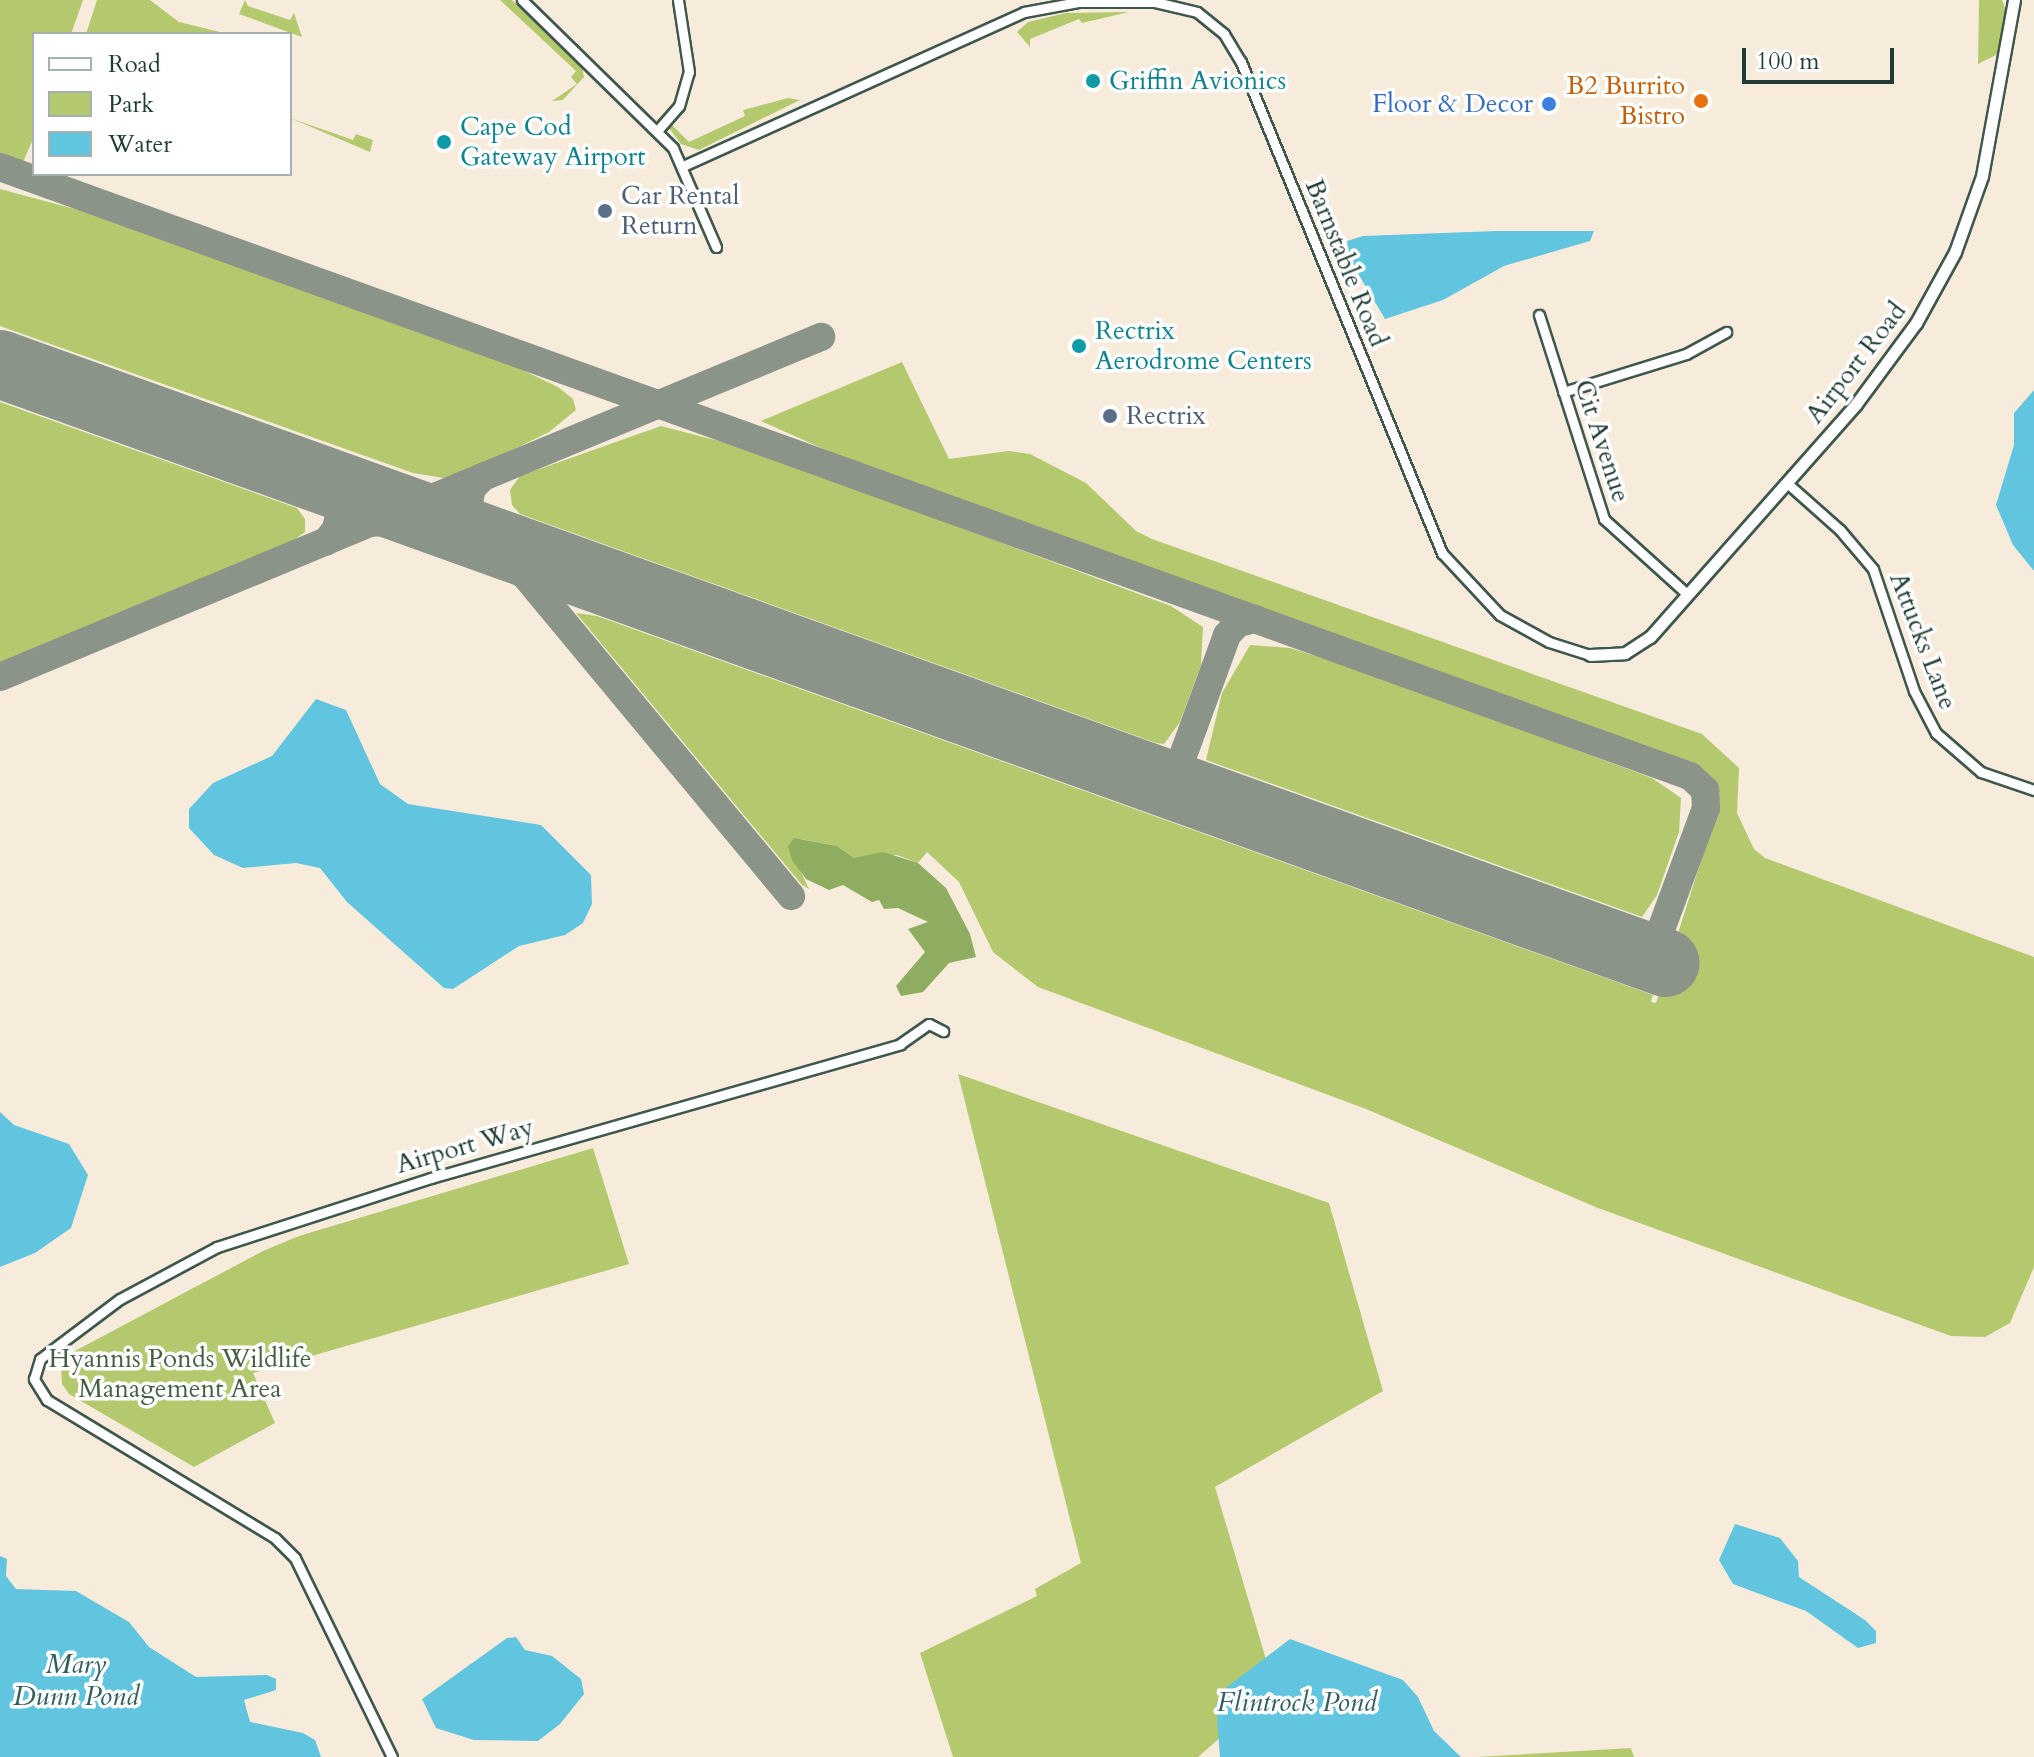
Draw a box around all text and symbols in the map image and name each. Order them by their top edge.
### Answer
legend [32,32,292,176]
scale bar [1746,32,1898,82]
text: 100 m [1756,45,1820,78]
text: Road [108,48,161,81]
place label: Griffin Avionics [1109,65,1286,97]
place label: B2 Burrito Bistro [1567,70,1685,132]
marker: Griffin Avionics [1084,72,1102,90]
text: Park [108,88,154,121]
place label: Floor & Decor [1372,88,1533,120]
marker: B2 Burrito Bistro [1692,92,1710,110]
marker: Floor & Decor [1540,95,1558,113]
place label: Cape Cod Gateway Airport [460,111,646,172]
text: Water [108,128,172,161]
marker: Cape Cod Gateway Airport [435,133,453,151]
street label: Barnstable Road [1298,175,1394,351]
place label: Car Rental Return [621,180,739,242]
marker: Car Rental Return [596,202,614,220]
street label: Airport Road [1799,296,1913,430]
place label: Rectrix Aerodrome Centers [1095,315,1312,376]
marker: Rectrix Aerodrome Centers [1070,337,1088,355]
street label: Cit Avenue [1568,376,1636,506]
place label: Rectrix [1126,400,1206,432]
marker: Rectrix [1101,407,1119,425]
street label: Attucks Lane [1883,568,1963,714]
street label: Airport Way [393,1111,537,1181]
park label: Hyannis Ponds Wildlife Management Area [48,1343,312,1404]
water label: Mary Dunn Pond [13,1647,139,1713]
water label: Flintrock Pond [1217,1685,1377,1719]

